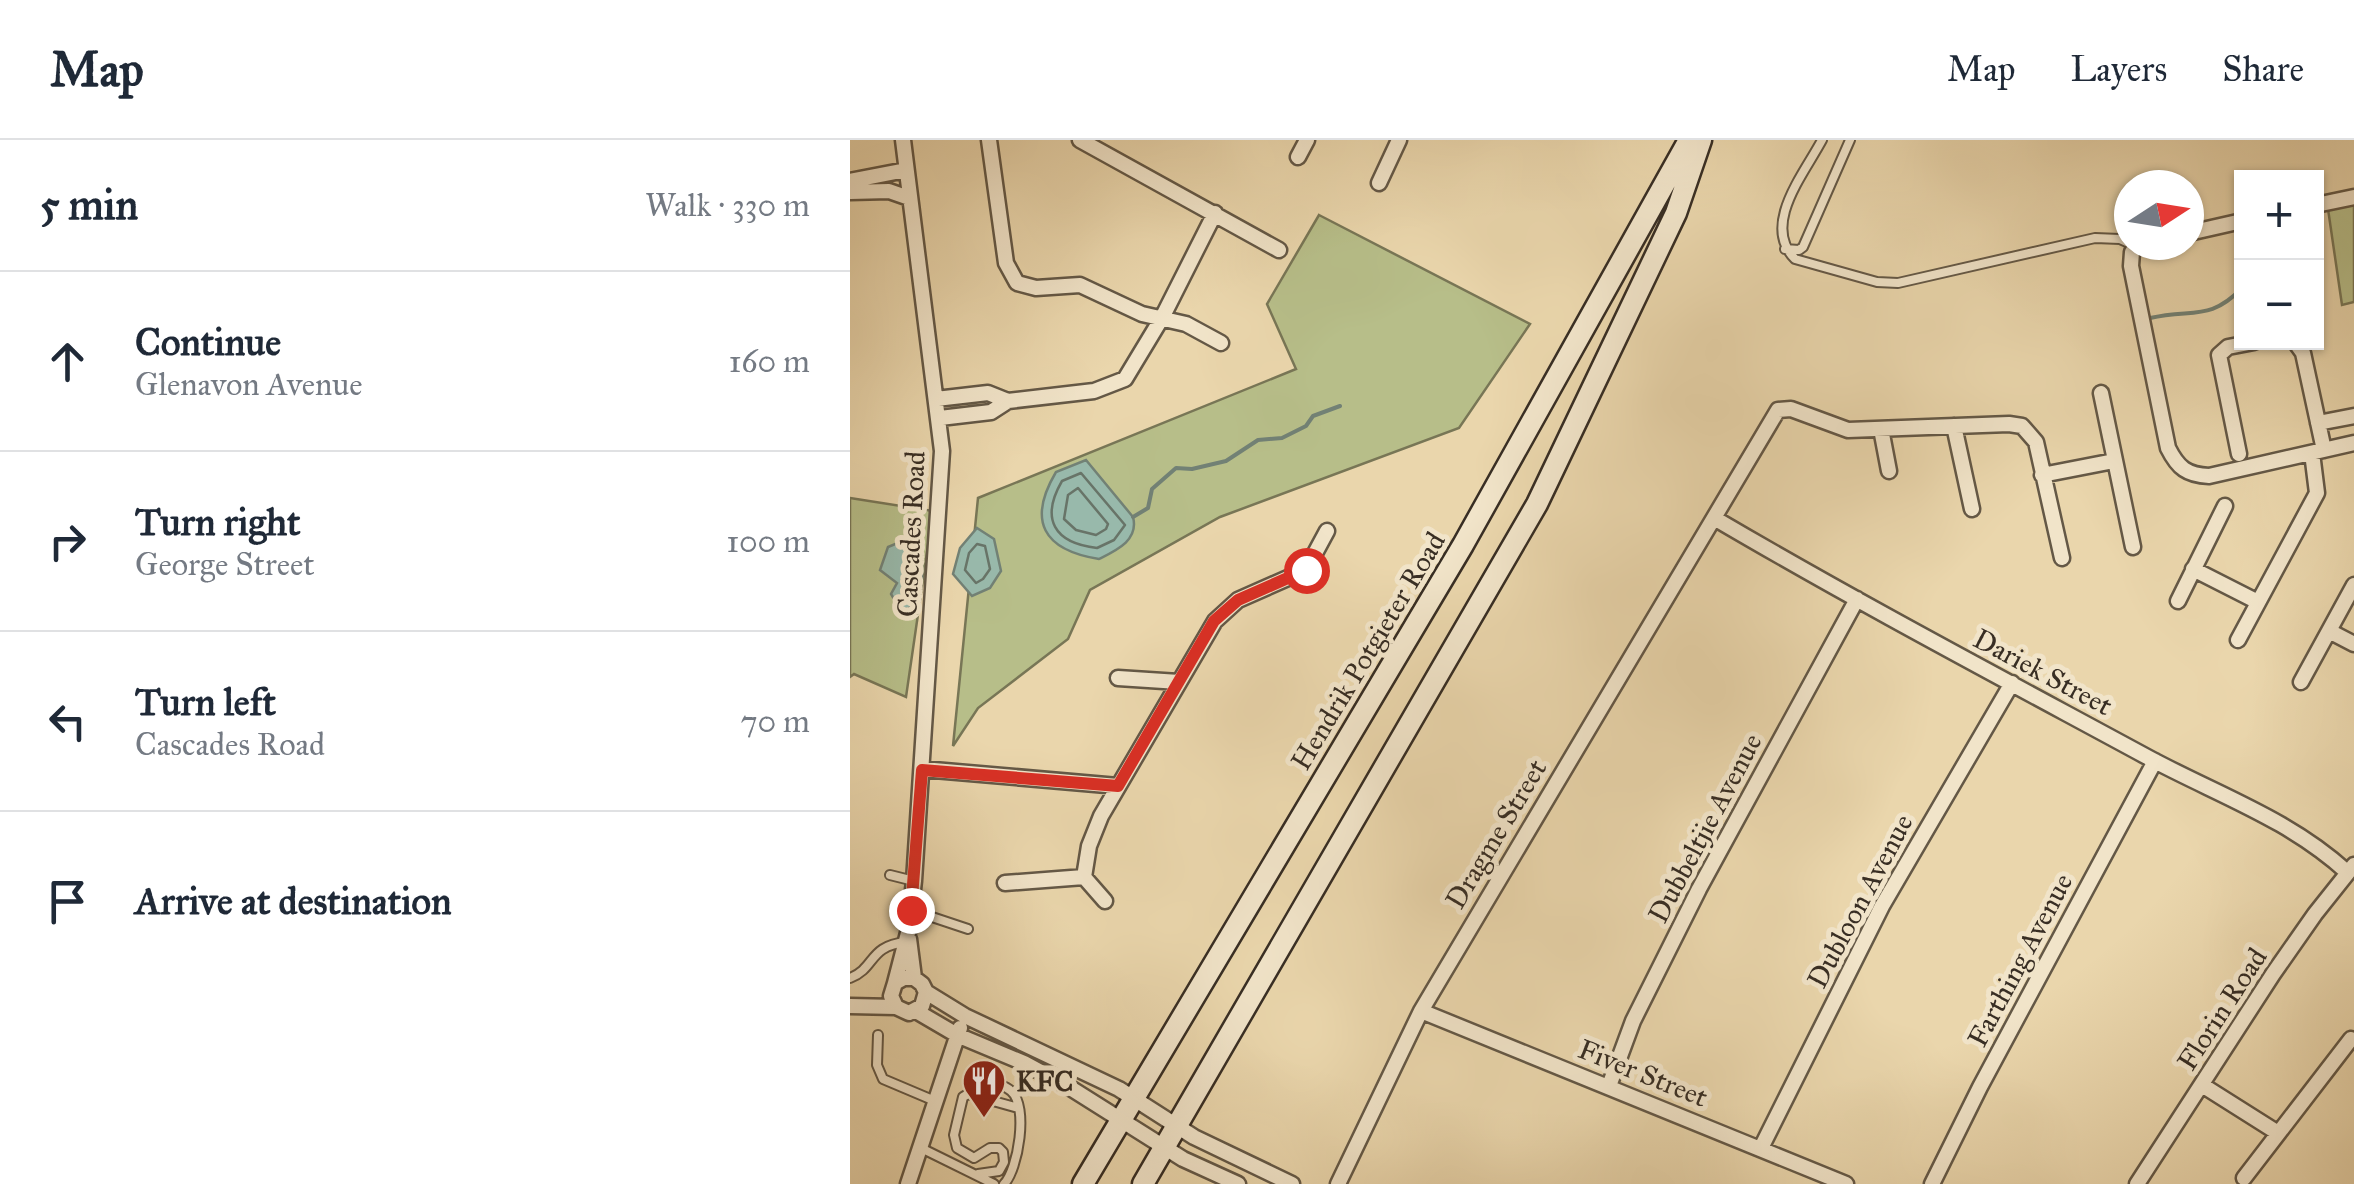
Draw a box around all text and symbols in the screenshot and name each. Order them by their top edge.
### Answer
text: Map [50,40,144,99]
text: Map [1947,48,2015,91]
text: Layers [2070,48,2167,91]
text: Share [2222,48,2304,91]
north arrow [2114,170,2204,260]
map controls [2234,170,2324,350]
button: + [2234,170,2324,260]
text: 5 min [40,179,138,231]
text: Walk · 330 m [645,186,810,225]
button: − [2234,260,2324,350]
text: Continue [135,319,281,365]
icon: ahead [40,334,95,389]
text: 160 m [729,342,810,381]
text: Glenavon Avenue [135,365,363,404]
street label: Cascades Road [889,450,933,618]
text: Turn right [135,499,301,545]
icon: right [40,514,95,569]
text: 100 m [726,522,810,561]
street label: Hendrik Potgieter Road [1283,526,1453,776]
text: George Street [135,545,315,584]
route start [1284,548,1330,594]
street label: Dariek Street [1968,621,2118,723]
text: Turn left [135,679,276,725]
icon: left [40,694,95,749]
text: 70 m [741,702,810,741]
text: Cascades Road [135,725,325,764]
street label: Dubbeltjie Avenue [1640,727,1770,929]
street label: Dragme Street [1438,753,1554,915]
street label: Dubloon Avenue [1800,808,1920,994]
street label: Farthing Avenue [1960,867,2080,1053]
icon: arrive [40,874,95,929]
text: Arrive at destination [135,878,452,924]
route end [889,888,935,934]
street label: Florin Road [2169,941,2275,1077]
street label: Fiver Street [1573,1031,1713,1115]
restaurant icon: KFC [961,1058,1007,1119]
place label: KFC [1016,1064,1073,1099]

